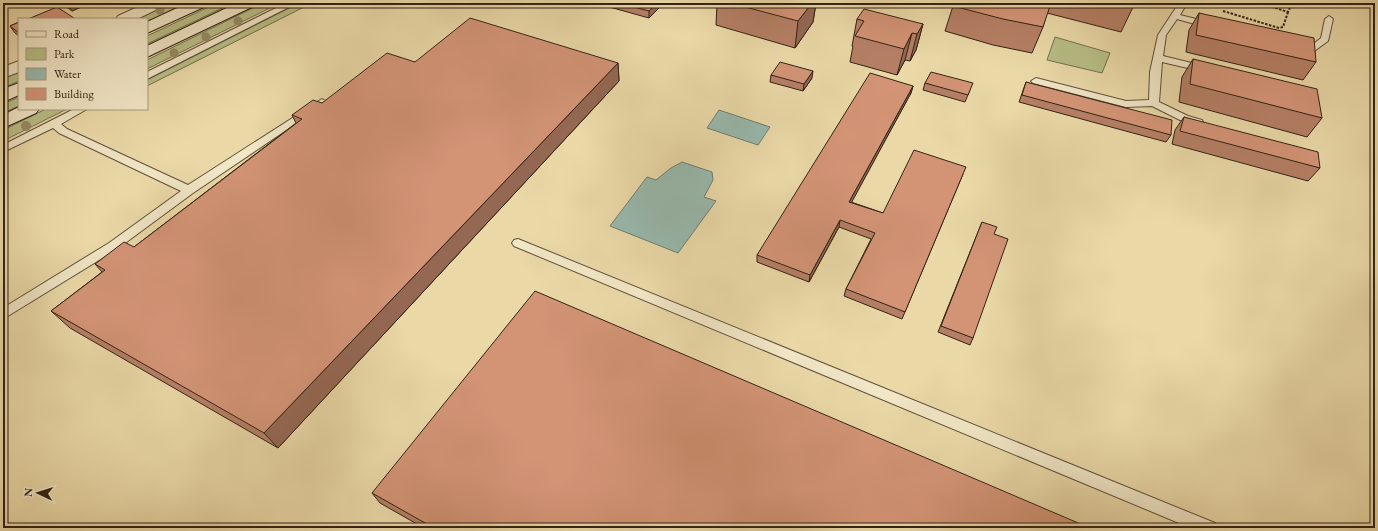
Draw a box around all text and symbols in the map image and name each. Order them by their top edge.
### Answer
legend [18,18,148,110]
text: Road [54,26,80,42]
text: Park [54,46,75,62]
text: Water [54,66,81,82]
text: Building [54,86,95,102]
north arrow [18,473,58,513]
text: N [21,487,35,497]

